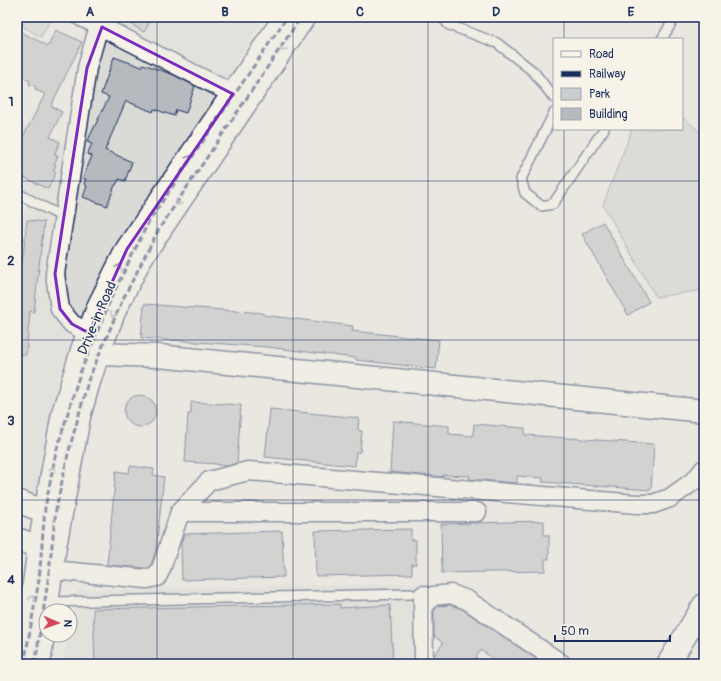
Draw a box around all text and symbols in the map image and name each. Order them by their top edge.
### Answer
text: A [86,4,95,20]
text: B [221,4,229,20]
text: C [356,4,364,20]
text: D [492,4,500,20]
text: E [628,4,635,20]
legend [553,38,683,130]
one-way arrow [280,45,287,52]
text: Road [589,47,614,62]
text: Railway [589,67,625,82]
text: Park [589,87,610,102]
text: 1 [8,94,14,110]
text: Building [589,107,628,122]
one-way arrow [184,155,192,162]
one-way arrow [175,199,183,206]
text: 2 [7,253,15,269]
one-way arrow [114,263,121,271]
street label: Drive-in Road [74,279,120,357]
one-way arrow [110,311,118,319]
text: 3 [7,413,15,429]
one-way arrow [48,466,57,472]
text: 4 [7,572,15,588]
one-way arrow [27,595,36,601]
north arrow [38,603,78,643]
scale bar [555,617,670,643]
text: N [61,619,74,628]
text: 50 m [561,624,589,639]

